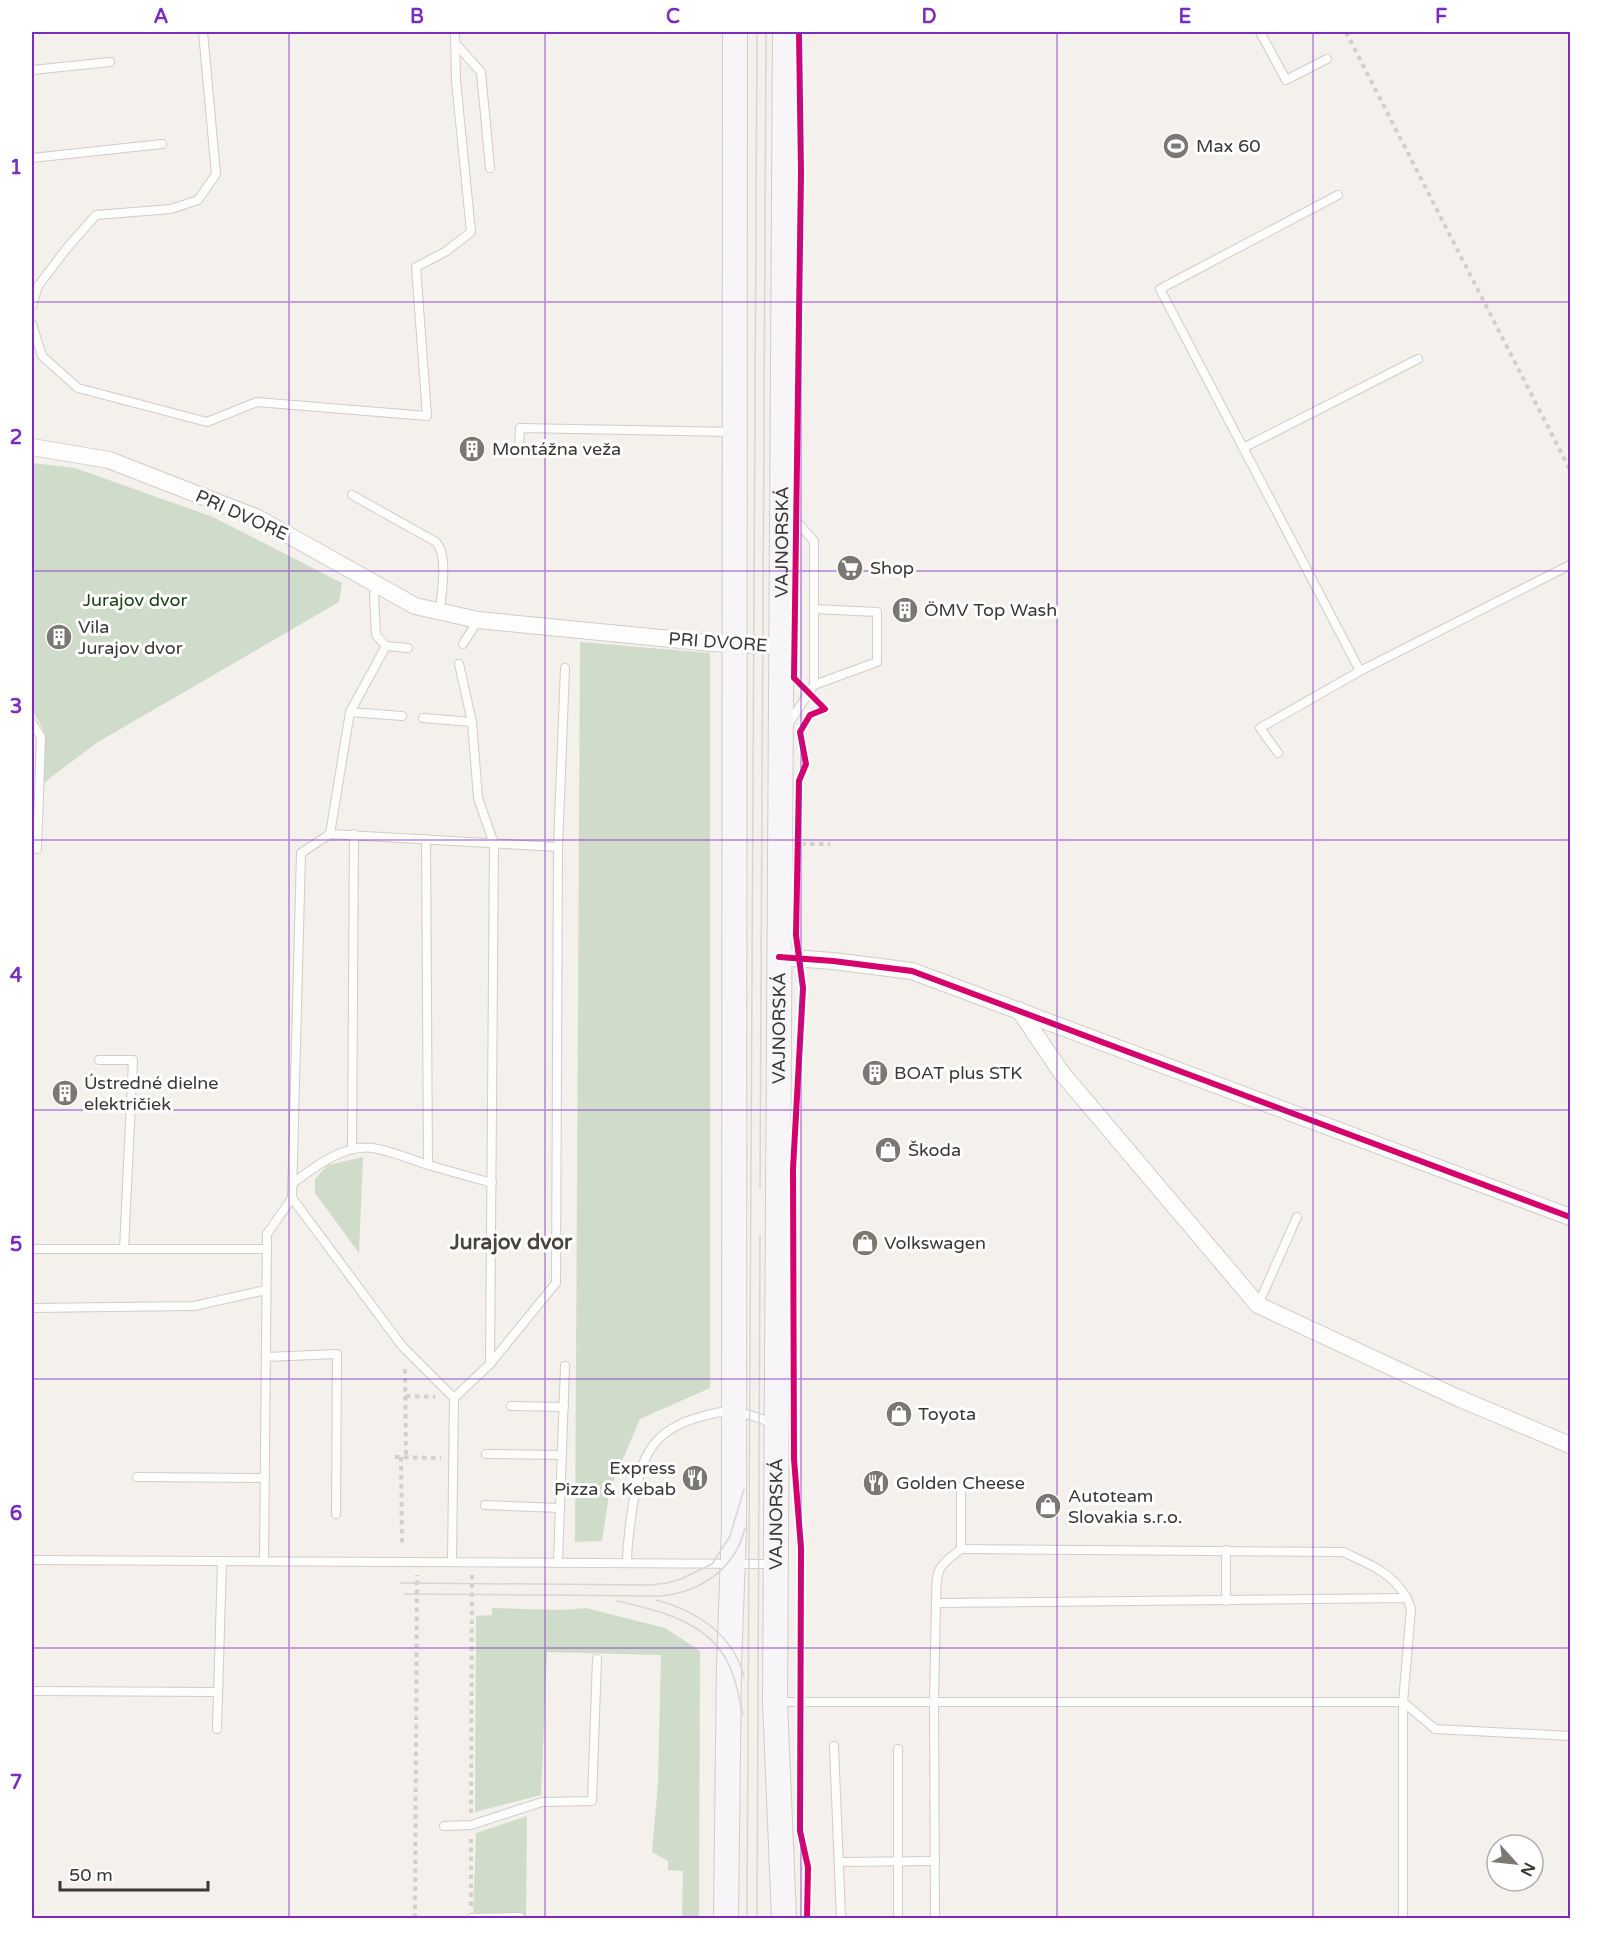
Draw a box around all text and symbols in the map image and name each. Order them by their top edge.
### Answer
text: A [154,5,169,29]
text: B [410,5,424,29]
text: C [666,5,680,29]
text: D [921,5,937,29]
text: E [1179,5,1192,29]
text: F [1435,5,1447,29]
sports icon: Max 60 [1161,131,1191,161]
place label: Max 60 [1196,135,1261,157]
text: 1 [10,156,22,180]
text: 2 [10,426,22,450]
building icon: Montážna veža [457,434,487,464]
place label: Montážna veža [492,438,621,460]
street label: PRI DVORE [192,485,292,545]
street label: VAJNORSKÁ [771,486,793,598]
supermarket icon: Shop [835,553,865,583]
place label: Shop [870,557,914,579]
park label: Jurajov dvor [83,589,187,611]
building icon: ÖMV Top Wash [890,595,920,625]
place label: ÖMV Top Wash [924,599,1057,621]
place label: Vila Jurajov dvor [78,616,183,659]
building icon: Vila Jurajov dvor [44,622,74,652]
street label: PRI DVORE [668,628,768,656]
text: 3 [10,695,22,719]
text: 4 [10,964,23,988]
street label: VAJNORSKÁ [768,972,790,1084]
building icon: BOAT plus STK [860,1058,890,1088]
place label: BOAT plus STK [894,1062,1022,1084]
place label: Ústredné dielne električiek [84,1072,218,1115]
building icon: Ústredné dielne električiek [50,1078,80,1108]
shop icon: Škoda [873,1135,903,1165]
place label: Škoda [908,1139,961,1161]
shop icon: Volkswagen [850,1228,880,1258]
district label: Jurajov dvor [449,1230,573,1255]
place label: Volkswagen [884,1232,986,1254]
text: 5 [10,1233,22,1257]
shop icon: Toyota [884,1399,914,1429]
place label: Toyota [918,1403,976,1425]
place label: Express Pizza & Kebab [554,1457,676,1500]
street label: VAJNORSKÁ [765,1458,787,1570]
restaurant icon: Express Pizza & Kebab [680,1463,710,1493]
restaurant icon: Golden Cheese [861,1468,891,1498]
place label: Golden Cheese [896,1472,1025,1494]
place label: Autoteam Slovakia s.r.o. [1068,1485,1183,1528]
shop icon: Autoteam Slovakia s.r.o. [1033,1491,1063,1521]
text: 6 [10,1502,22,1526]
text: 7 [10,1771,22,1795]
north arrow [1485,1833,1545,1893]
scale bar [60,1854,208,1892]
text: N [1516,1859,1539,1880]
text: 50 m [69,1864,113,1886]

